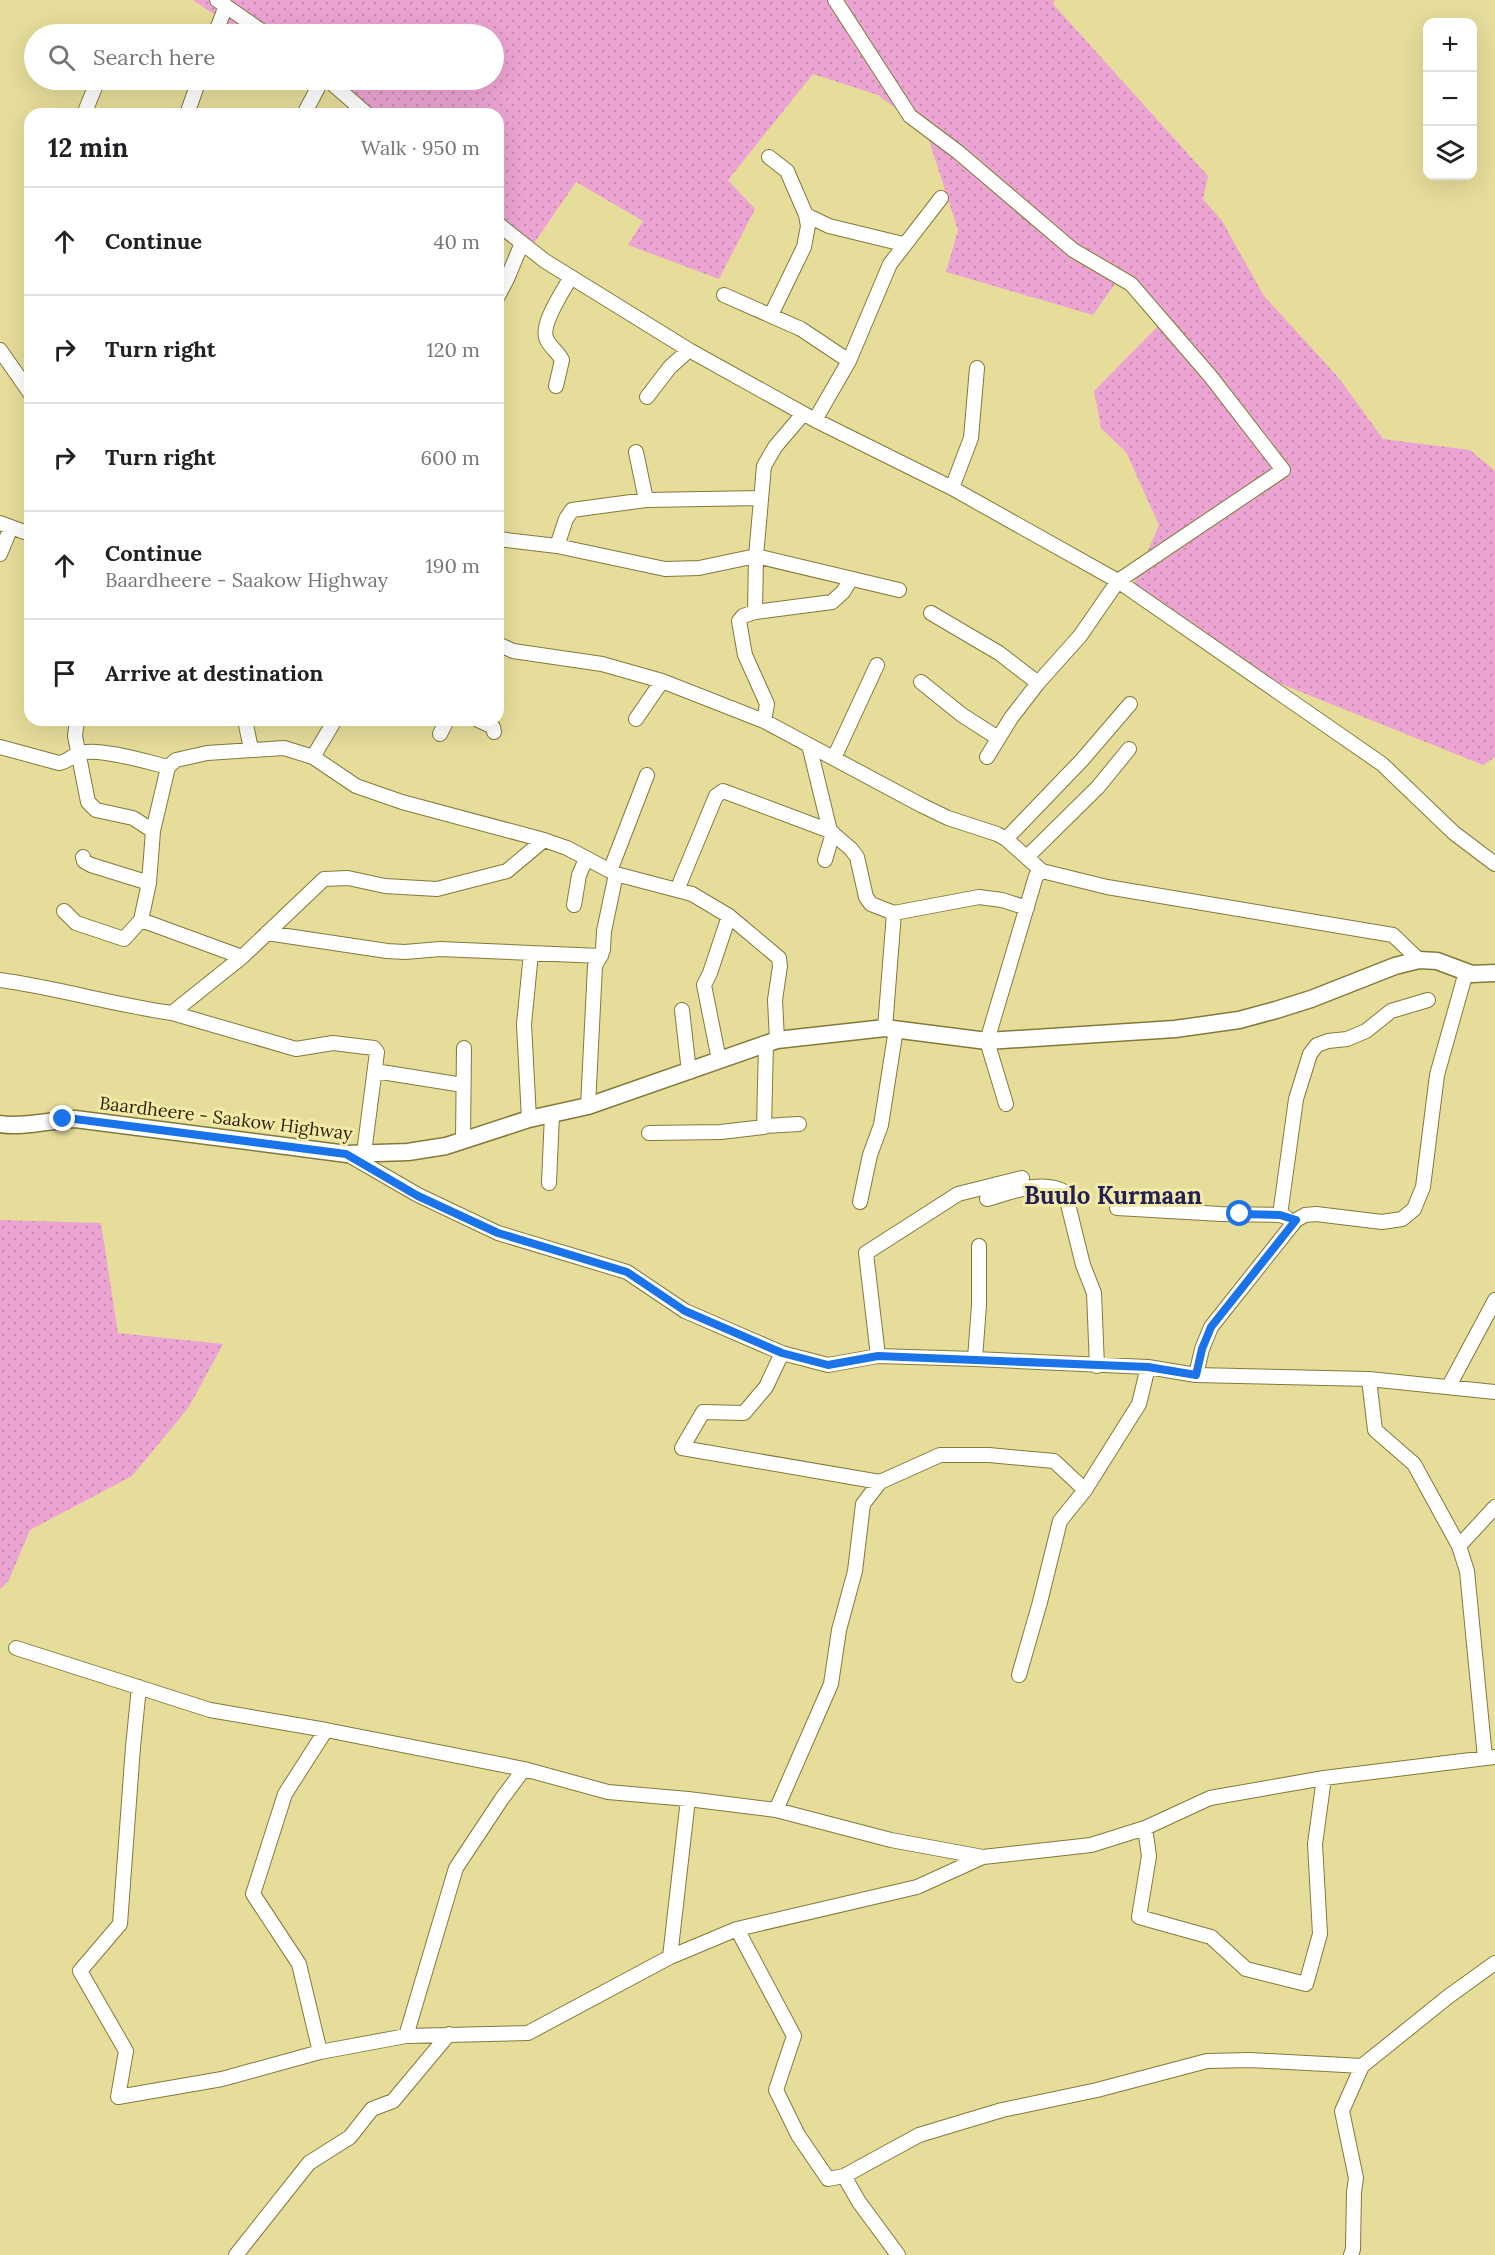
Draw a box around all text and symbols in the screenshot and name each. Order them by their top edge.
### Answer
map controls [1423,18,1477,180]
button: + [1423,18,1477,72]
search box [24,24,504,90]
icon: search [45,41,78,74]
text: Search here [93,43,215,71]
button: − [1423,72,1477,126]
button: layers [1423,126,1477,180]
text: 12 min [48,131,128,164]
text: Walk · 950 m [361,135,480,160]
icon: ahead [48,225,81,258]
text: Continue [105,227,202,255]
text: 40 m [434,229,480,254]
icon: right [48,333,81,366]
text: Turn right [105,335,216,363]
text: 120 m [426,337,480,362]
icon: right [48,441,81,474]
text: Turn right [105,443,216,471]
text: 600 m [420,445,480,470]
text: Continue [105,539,202,567]
icon: ahead [48,549,81,582]
text: 190 m [426,553,480,578]
text: Baardheere - Saakow Highway [105,567,388,592]
icon: arrive [48,657,81,690]
text: Arrive at destination [105,659,323,687]
street label: Baardheere - Saakow Highway [98,1091,354,1145]
route end [49,1105,75,1131]
district label: Buulo Kurmaan [1024,1180,1202,1211]
route start [1226,1200,1252,1226]

